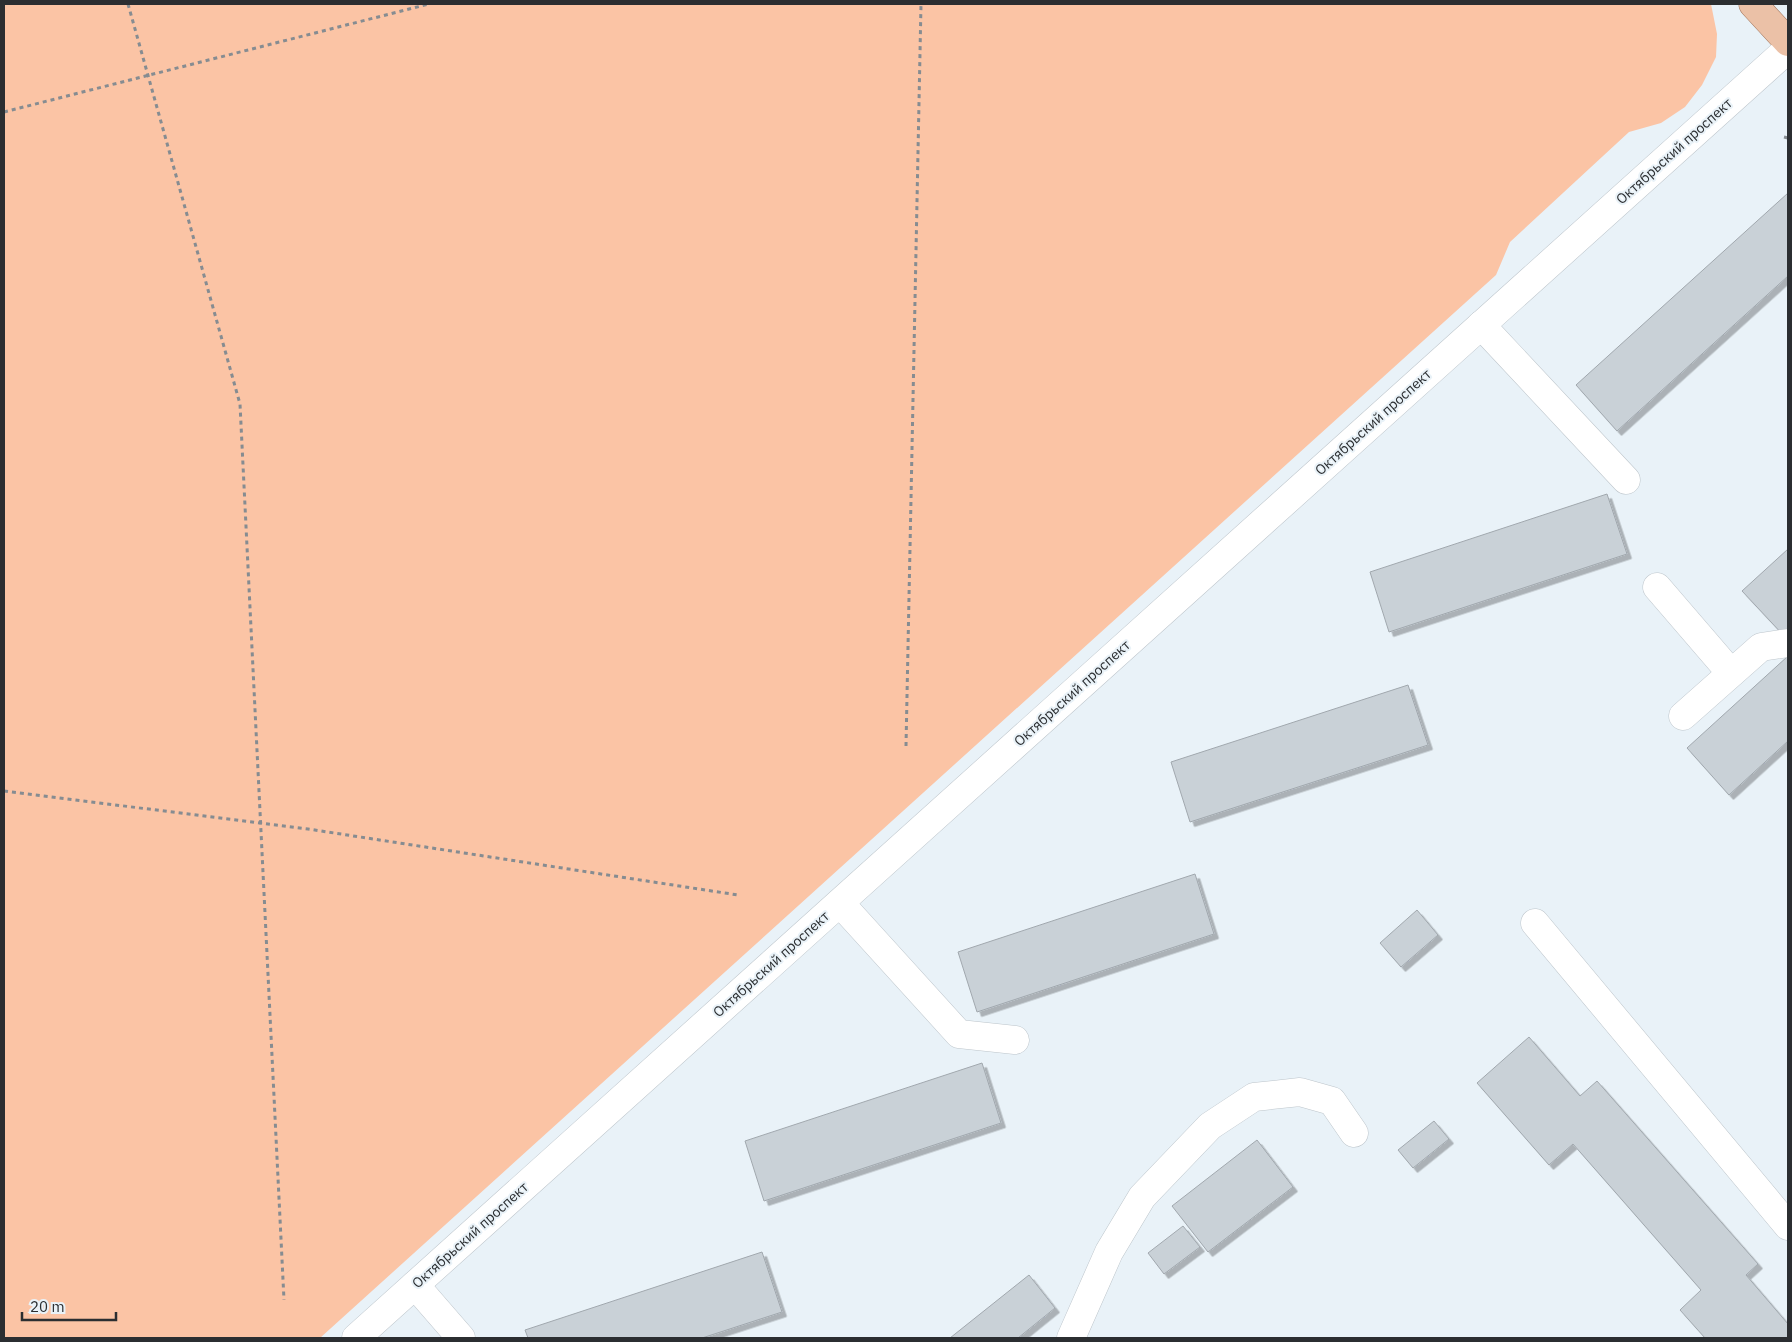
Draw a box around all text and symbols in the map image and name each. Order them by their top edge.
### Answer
street label: Октябрьский проспект [1612,94,1736,208]
street label: Октябрьский проспект [1311,365,1435,479]
street label: Октябрьский проспект [1010,636,1134,750]
street label: Октябрьский проспект [709,907,833,1021]
street label: Октябрьский проспект [408,1178,532,1292]
scale bar [22,1290,116,1322]
text: 20 m [30,1297,65,1316]

